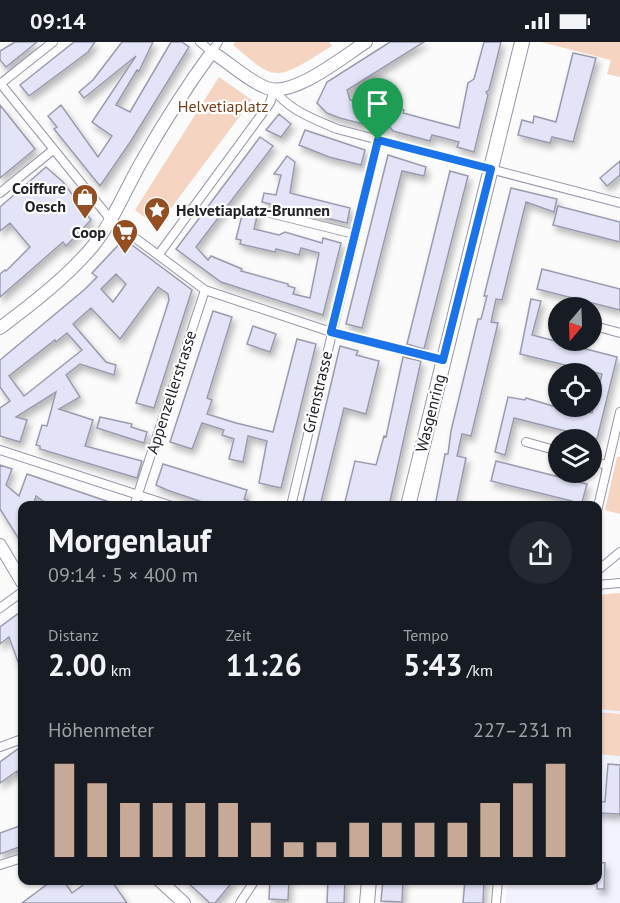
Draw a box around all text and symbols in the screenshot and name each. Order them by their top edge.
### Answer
text: 09:14 [30,7,86,35]
pin [352,78,403,140]
icon: arrive [361,87,394,120]
park label: Helvetiaplatz [178,96,268,116]
place label: Coiffure Oesch [12,178,66,216]
shop icon: Coiffure Oesch [70,182,100,220]
place icon: Helvetiaplatz-Brunnen [142,195,172,233]
place label: Helvetiaplatz-Brunnen [176,200,330,220]
supermarket icon: Coop [110,217,140,255]
place label: Coop [72,222,106,242]
north arrow [548,297,602,351]
map controls [548,297,602,483]
street label: Appenzellerstrasse [142,328,200,456]
street label: Grienstrasse [298,349,336,435]
button: locate [548,363,602,417]
street label: Wasgenring [411,372,449,454]
button: layers [548,429,602,483]
text: Morgenlauf [48,518,211,561]
button: share [509,521,572,584]
text: 09:14 · 5 × 400 m [48,562,198,588]
text: Distanz [48,625,99,645]
text: Zeit [226,625,251,645]
text: Tempo [403,625,449,645]
text: 2.00 [48,645,106,684]
text: 11:26 [226,645,302,684]
text: 5:43 [403,645,462,684]
text: km [106,660,131,680]
text: /km [462,660,493,680]
text: Höhenmeter [48,717,154,743]
text: 227–231 m [473,717,572,743]

